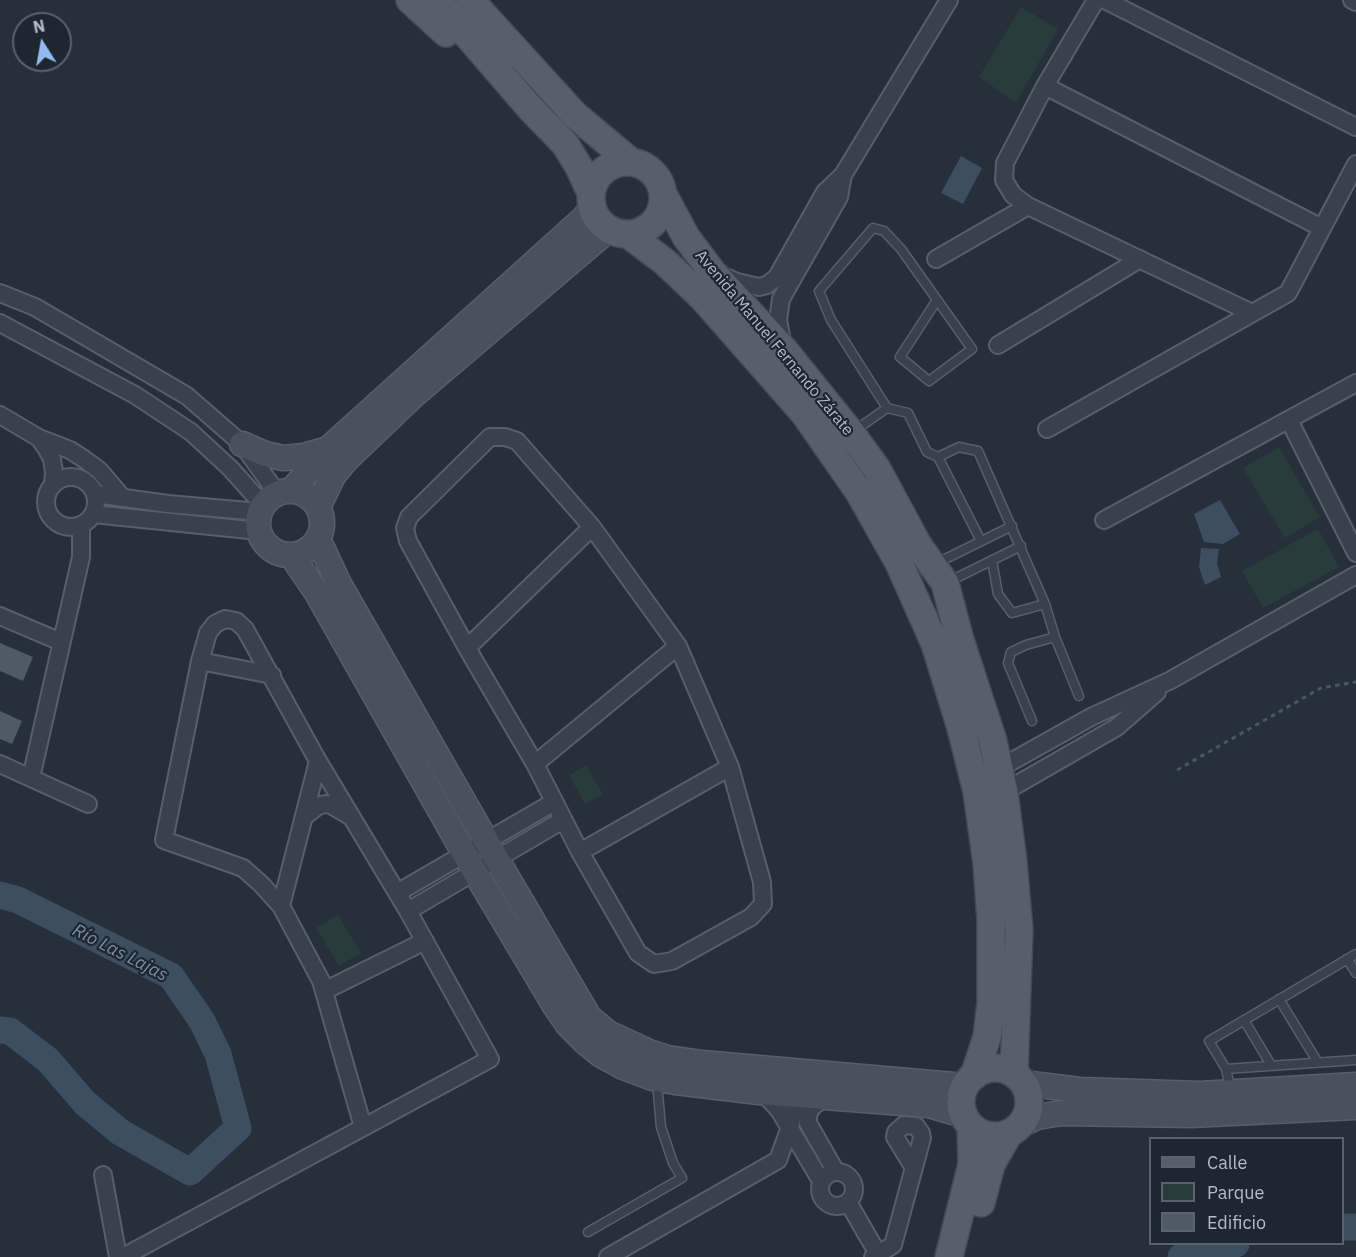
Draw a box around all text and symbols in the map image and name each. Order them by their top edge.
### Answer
north arrow [12,12,72,72]
text: N [31,15,47,37]
street label: Avenida Manuel Fernando Zárate [691,246,857,440]
water label: Río Las Lajas [69,920,171,986]
legend [1149,1137,1344,1245]
text: Calle [1207,1151,1247,1174]
text: Parque [1207,1181,1264,1204]
text: Edificio [1207,1211,1266,1234]

